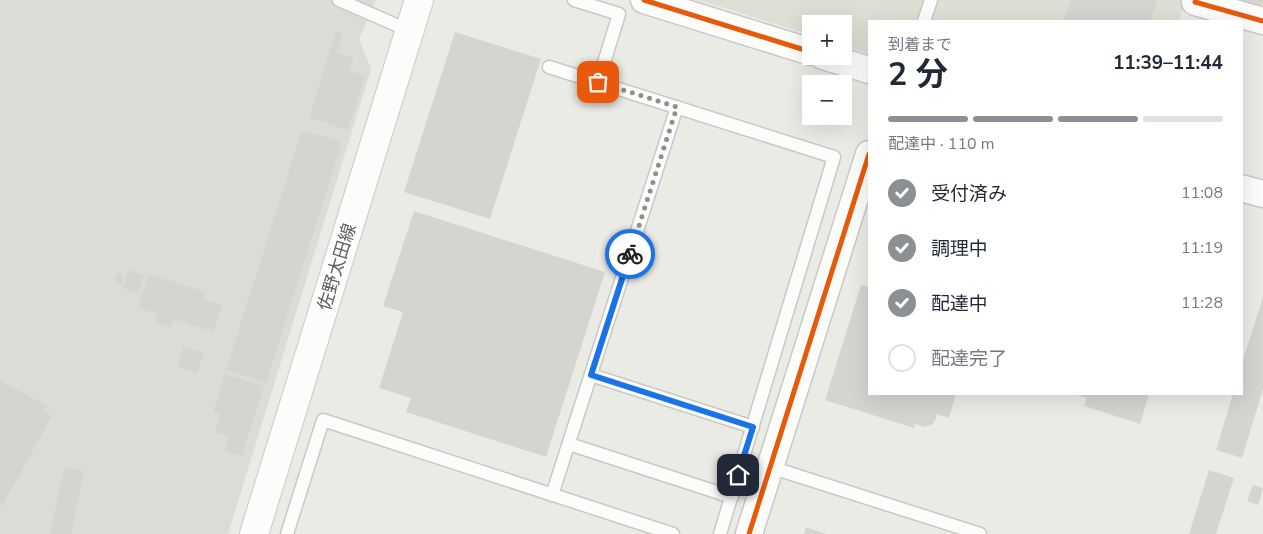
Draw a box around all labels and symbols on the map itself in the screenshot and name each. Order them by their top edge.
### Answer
pin [577,61,619,103]
street label: 佐野太田線 [312,220,362,314]
courier [605,229,655,279]
pin [717,454,759,496]

